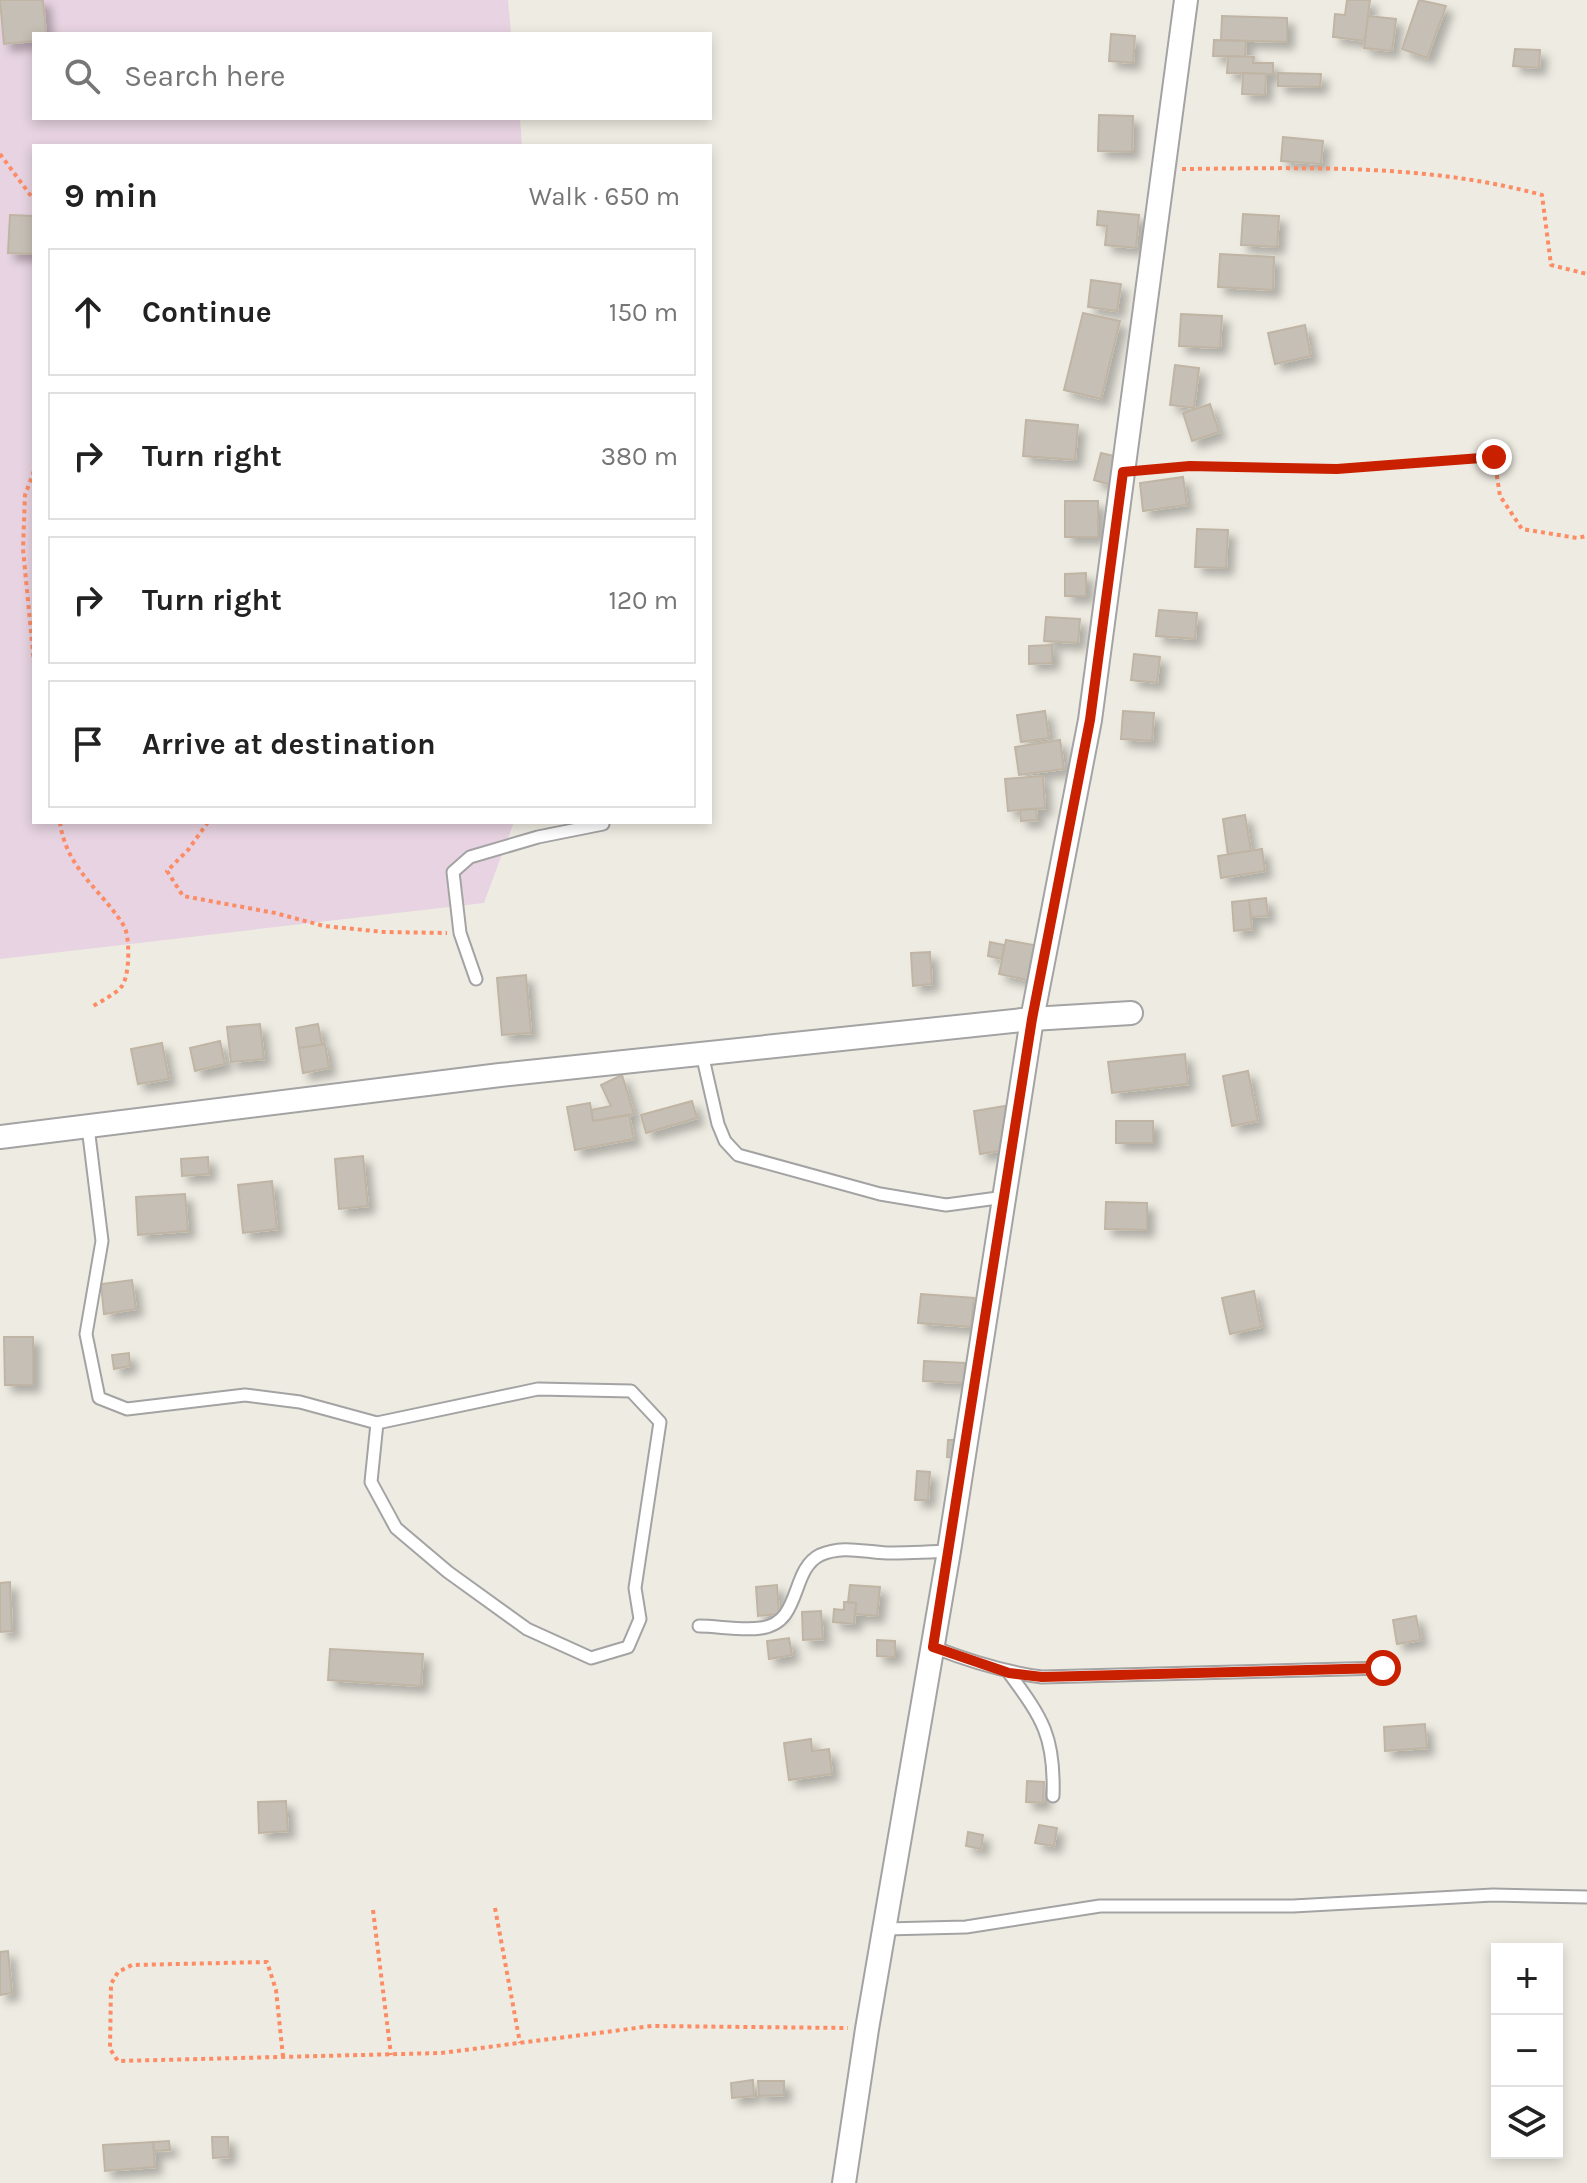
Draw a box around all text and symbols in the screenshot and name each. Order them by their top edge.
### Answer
search box [32,32,712,120]
icon: search [60,54,104,98]
text: Search here [124,58,285,94]
text: 9 min [64,176,158,216]
text: Walk · 650 m [529,181,680,212]
icon: ahead [66,290,110,334]
text: Continue [142,294,272,330]
text: 150 m [609,297,678,328]
icon: right [66,434,110,478]
text: Turn right [142,438,282,474]
route end [1476,439,1512,475]
text: 380 m [601,441,678,472]
icon: right [66,578,110,622]
text: Turn right [142,582,282,618]
text: 120 m [608,585,678,616]
icon: arrive [66,722,110,766]
text: Arrive at destination [142,726,436,762]
route start [1365,1650,1401,1686]
map controls [1491,1943,1563,2159]
button: + [1491,1943,1563,2015]
button: − [1491,2015,1563,2087]
button: layers [1491,2087,1563,2159]

